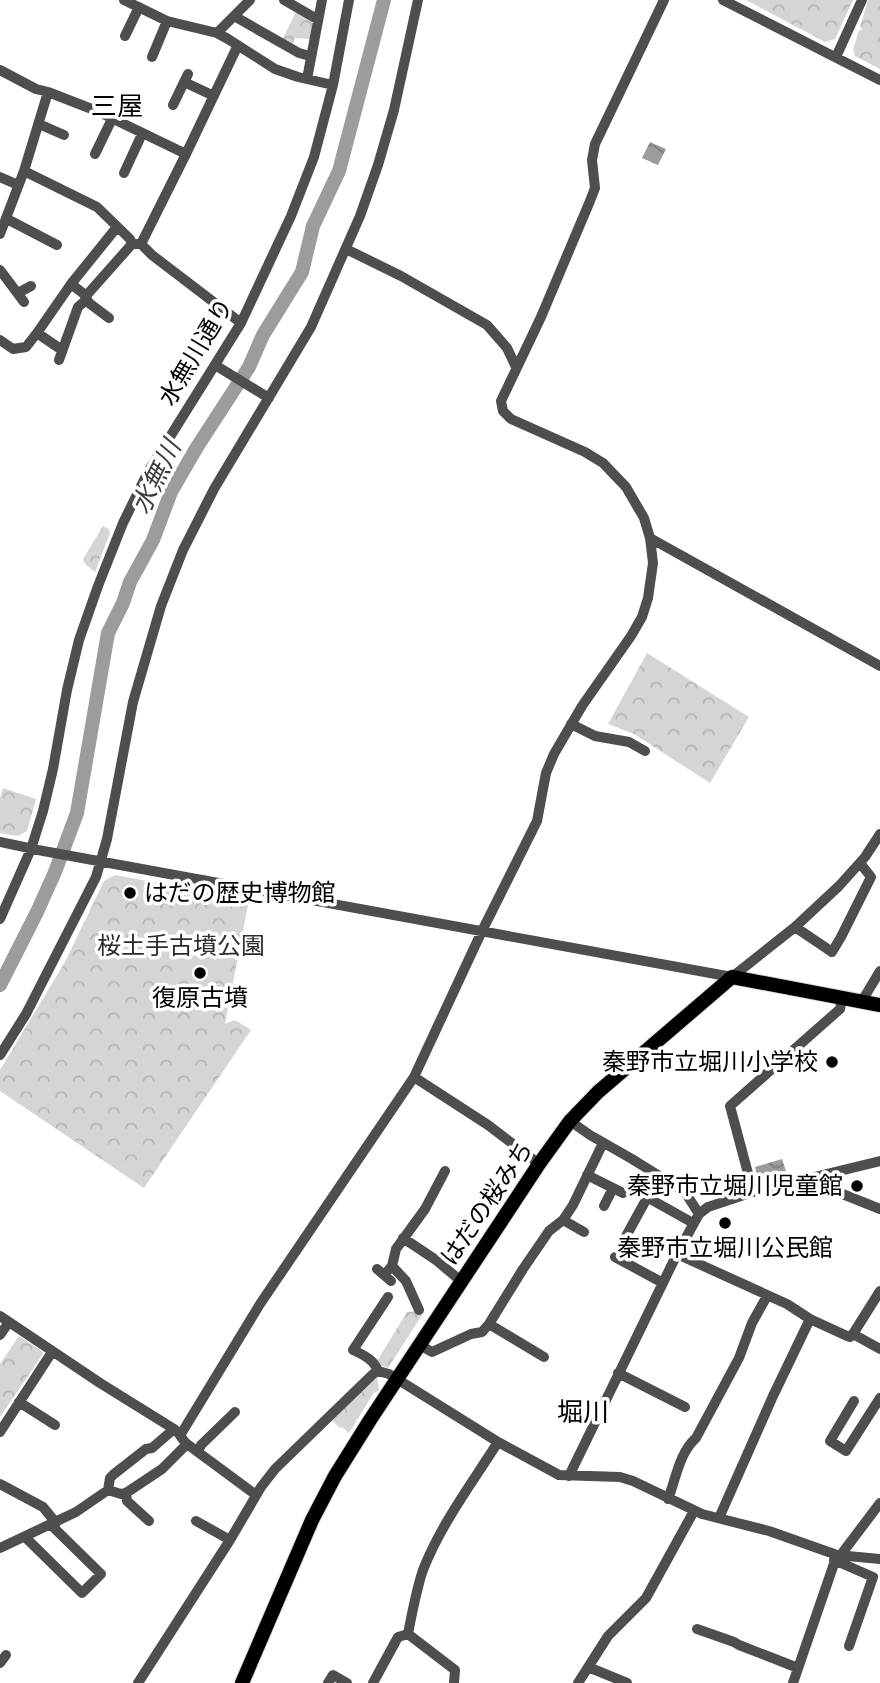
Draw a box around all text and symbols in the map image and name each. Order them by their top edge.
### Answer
district label: 三屋 [91,89,143,120]
street label: 水無川通り [151,292,238,410]
water label: 水無川 [124,432,187,518]
place label: はだの歴史博物館 [144,877,336,906]
marker: はだの歴史博物館 [122,885,138,901]
park label: 桜土手古墳公園 [97,930,265,959]
marker: 復原古墳 [192,965,208,981]
place label: 復原古墳 [152,982,248,1011]
place label: 秦野市立堀川小学校 [602,1046,818,1075]
marker: 秦野市立堀川小学校 [824,1054,840,1070]
street label: はだの桜みち [434,1135,538,1270]
place label: 秦野市立堀川児童館 [627,1170,843,1199]
marker: 秦野市立堀川児童館 [849,1178,865,1194]
marker: 秦野市立堀川公民館 [717,1215,733,1231]
place label: 秦野市立堀川公民館 [617,1232,833,1261]
district label: 堀川 [557,1395,609,1426]

